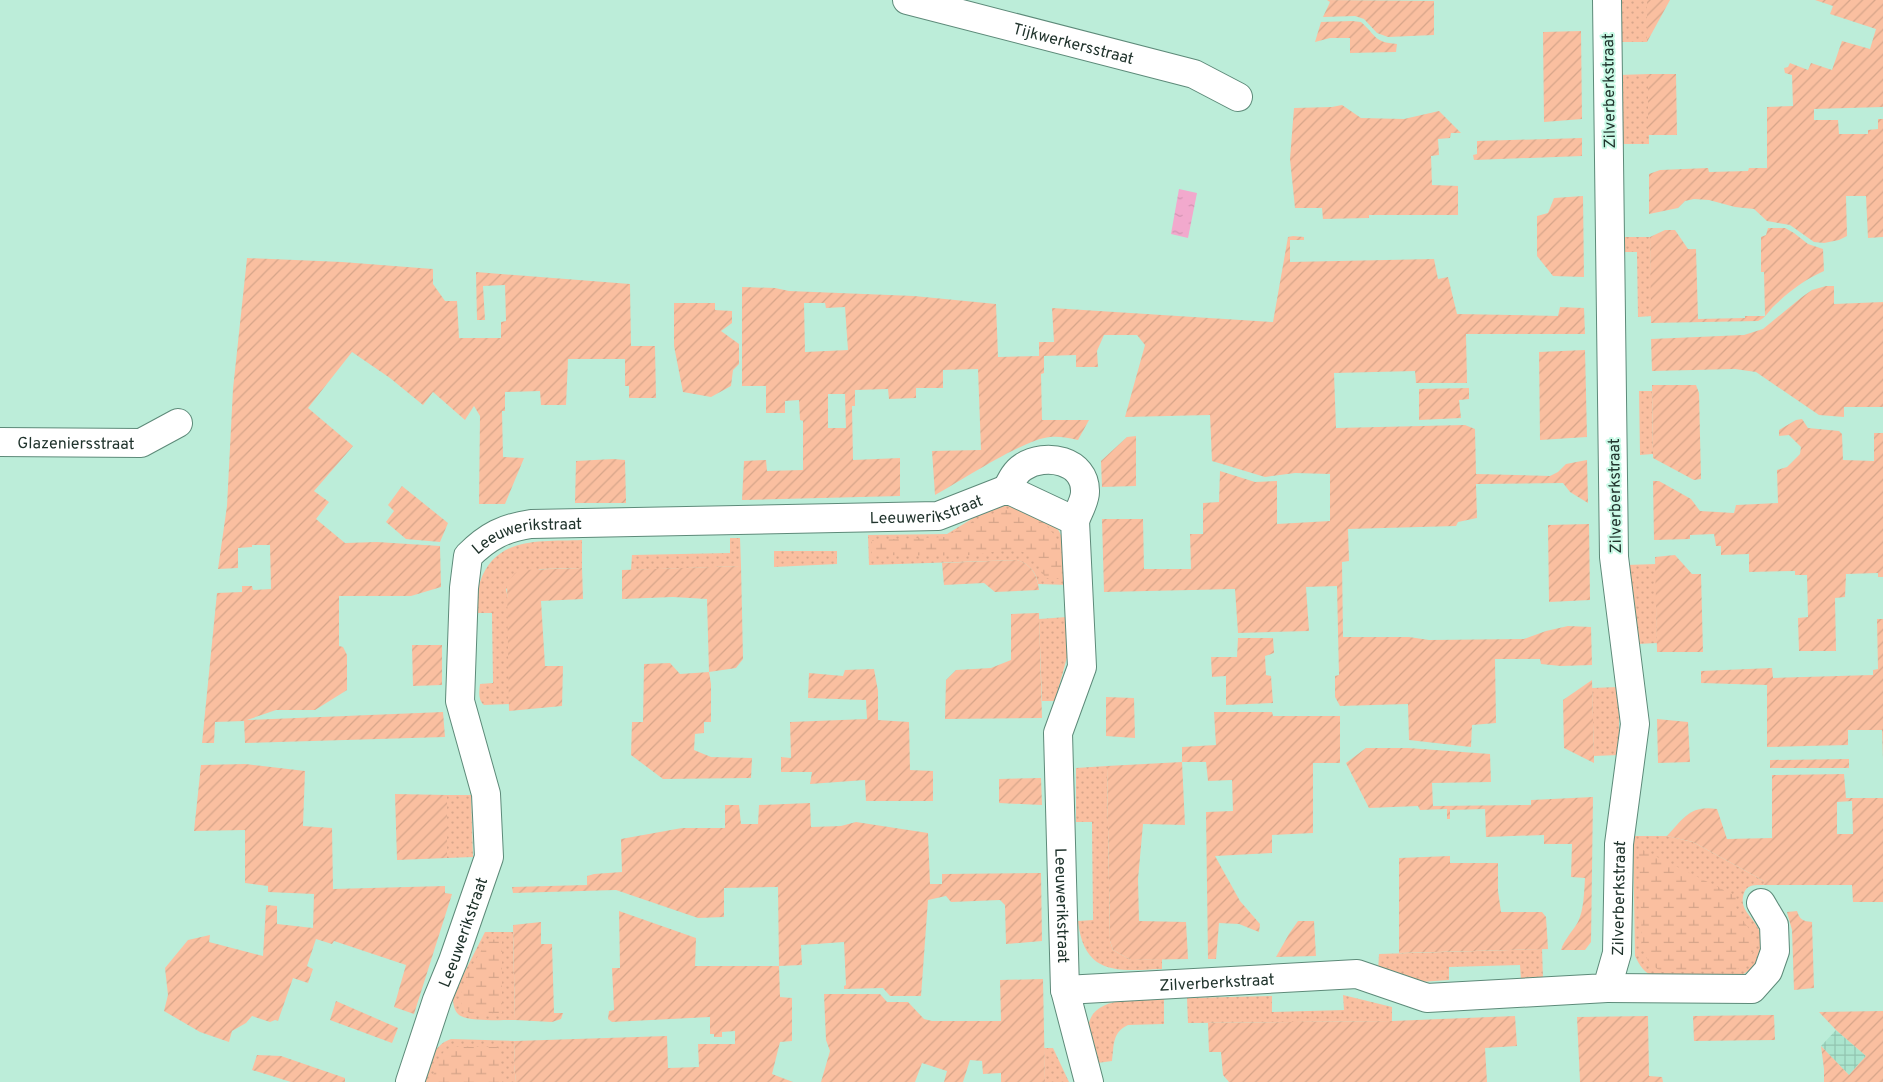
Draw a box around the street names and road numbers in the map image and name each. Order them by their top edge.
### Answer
street label: Tijkwerkersstraat [1010,20,1136,70]
street label: Zilverberkstraat [1599,33,1621,149]
street label: Glazeniersstraat [17,434,135,455]
street label: Zilverberkstraat [1605,438,1627,554]
street label: Leeuwerikstraat [869,491,986,529]
street label: Leeuwerikstraat [468,515,582,560]
street label: Zilverberkstraat [1609,839,1631,956]
street label: Leeuwerikstraat [1049,848,1072,964]
street label: Leeuwerikstraat [435,875,493,991]
street label: Zilverberkstraat [1159,971,1275,997]

